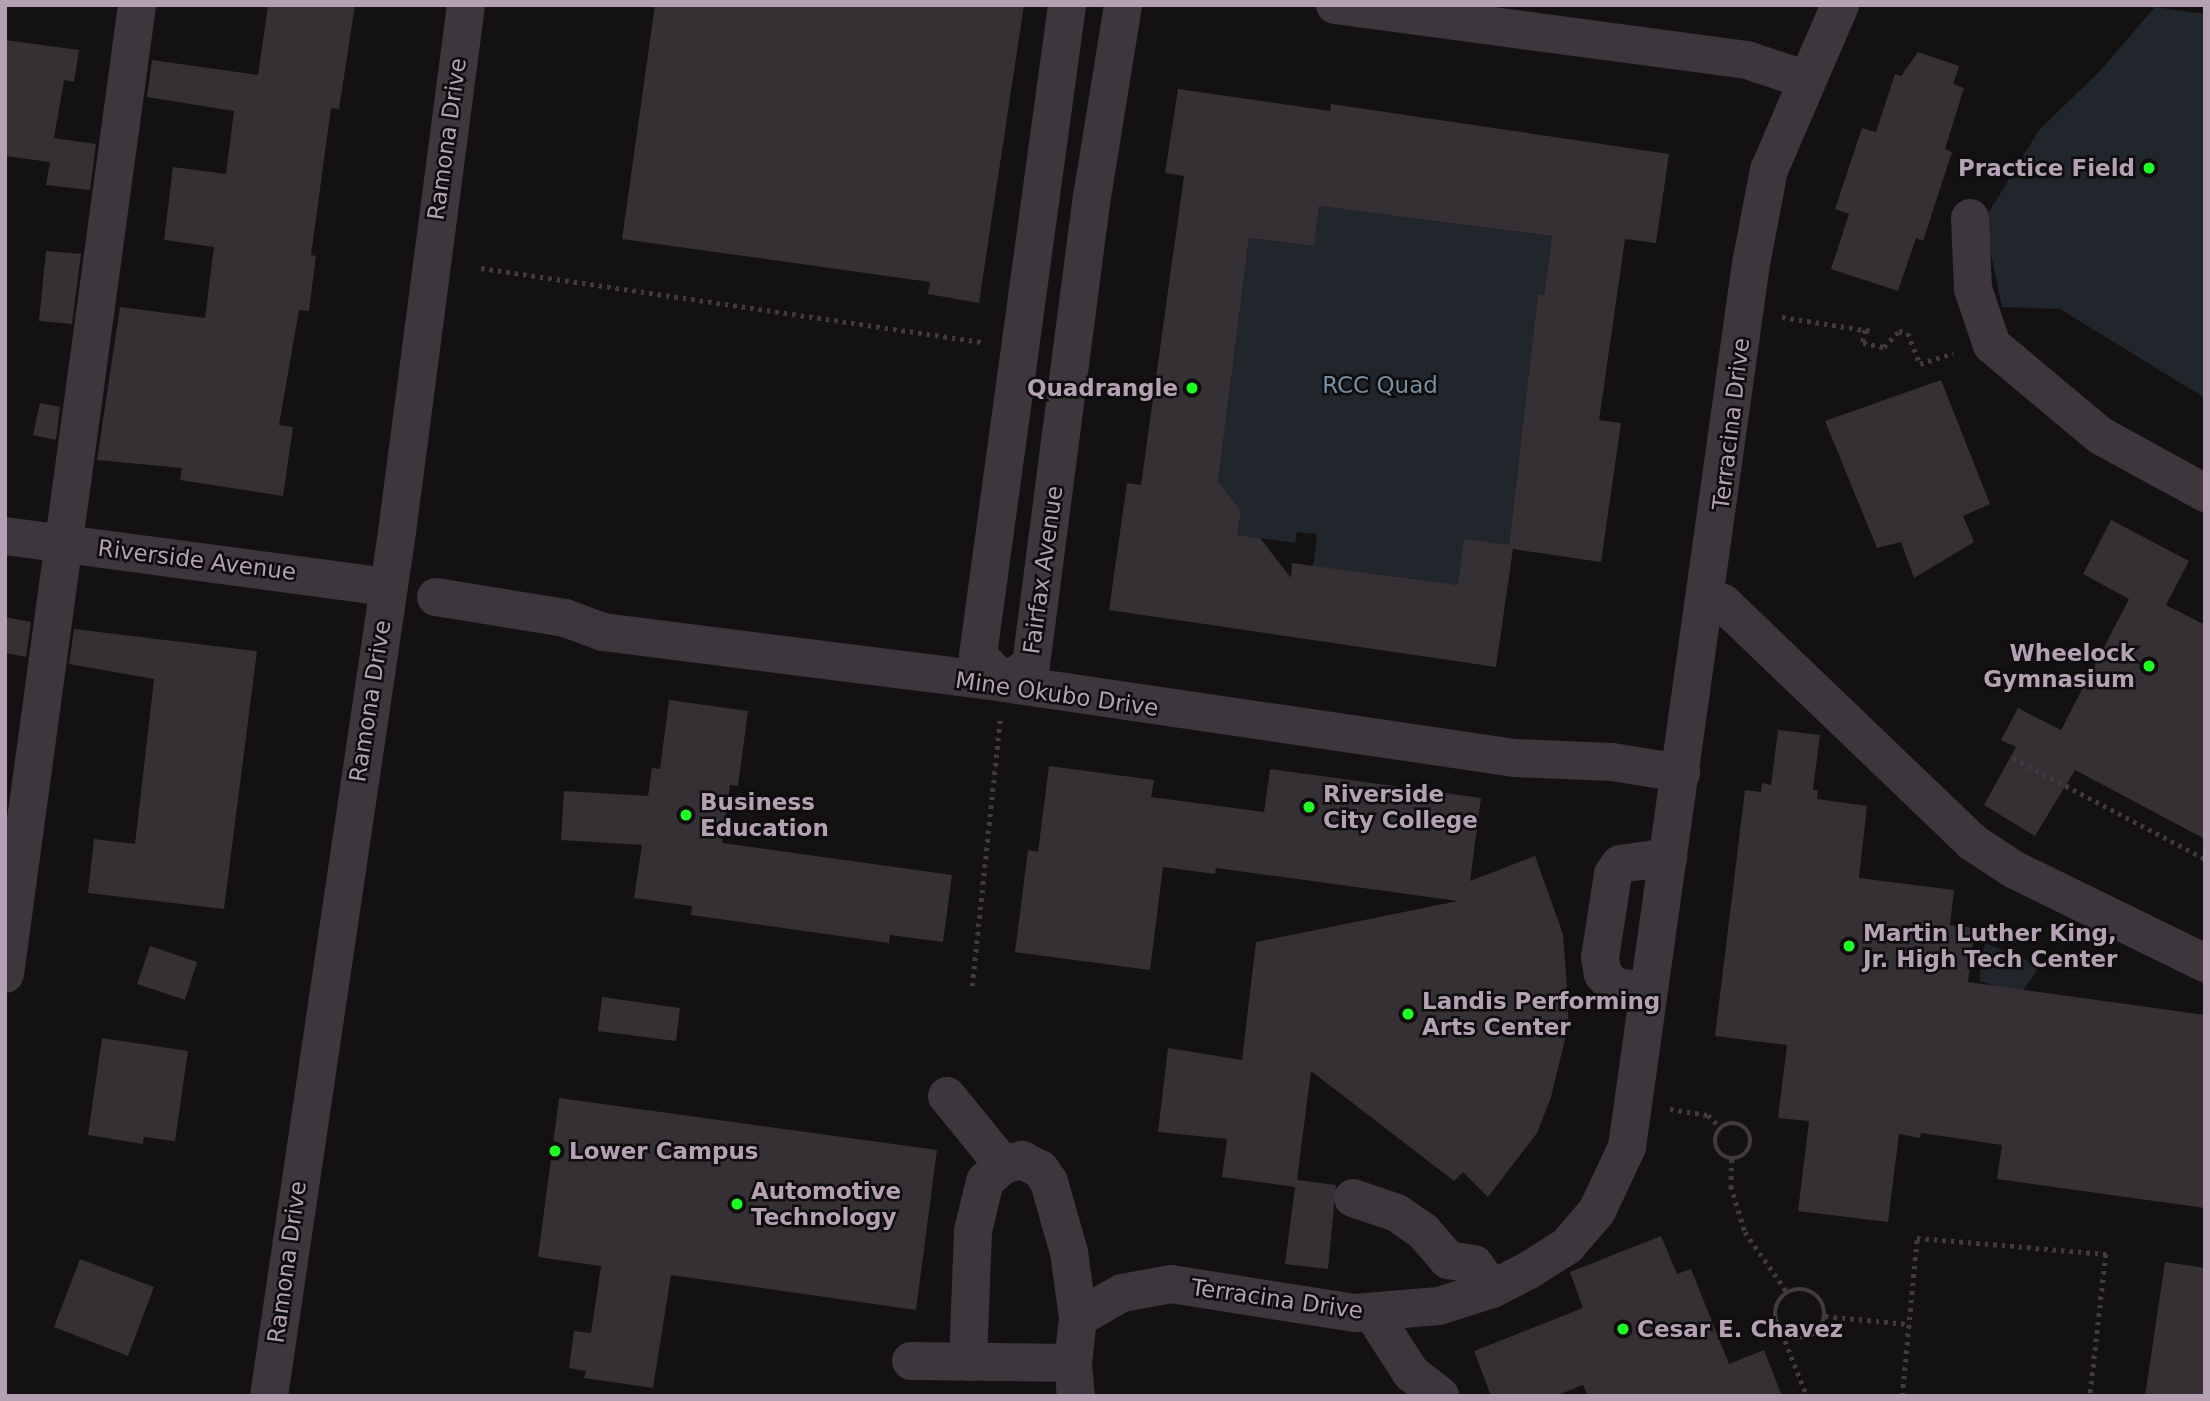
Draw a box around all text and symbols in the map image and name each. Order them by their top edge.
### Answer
street label: Ramona Drive [422,56,472,222]
place label: Practice Field [1958,154,2135,182]
marker: Practice Field [2141,160,2157,176]
street label: Terracina Drive [1707,336,1755,512]
park label: RCC Quad [1322,371,1438,399]
place label: Quadrangle [1027,374,1178,402]
marker: Quadrangle [1184,380,1200,396]
street label: Fairfax Avenue [1018,484,1068,656]
street label: Riverside Avenue [96,534,298,586]
street label: Ramona Drive [344,618,396,784]
place label: Wheelock Gymnasium [1983,639,2135,693]
marker: Wheelock Gymnasium [2141,658,2157,674]
street label: Mine Okubo Drive [954,666,1160,722]
place label: Riverside City College [1323,780,1478,834]
place label: Business Education [700,788,829,842]
marker: Riverside City College [1301,799,1317,815]
marker: Business Education [678,807,694,823]
place label: Martin Luther King, Jr. High Tech Center [1863,919,2117,973]
marker: Martin Luther King, Jr. High Tech Center [1841,938,1857,954]
place label: Landis Performing Arts Center [1422,987,1660,1041]
marker: Landis Performing Arts Center [1400,1006,1416,1022]
place label: Lower Campus [569,1137,759,1165]
marker: Lower Campus [547,1143,563,1159]
place label: Automotive Technology [751,1177,901,1231]
street label: Ramona Drive [262,1179,312,1345]
marker: Automotive Technology [729,1196,745,1212]
street label: Terracina Drive [1189,1273,1365,1325]
place label: Cesar E. Chavez [1637,1315,1843,1343]
marker: Cesar E. Chavez [1615,1321,1631,1337]

